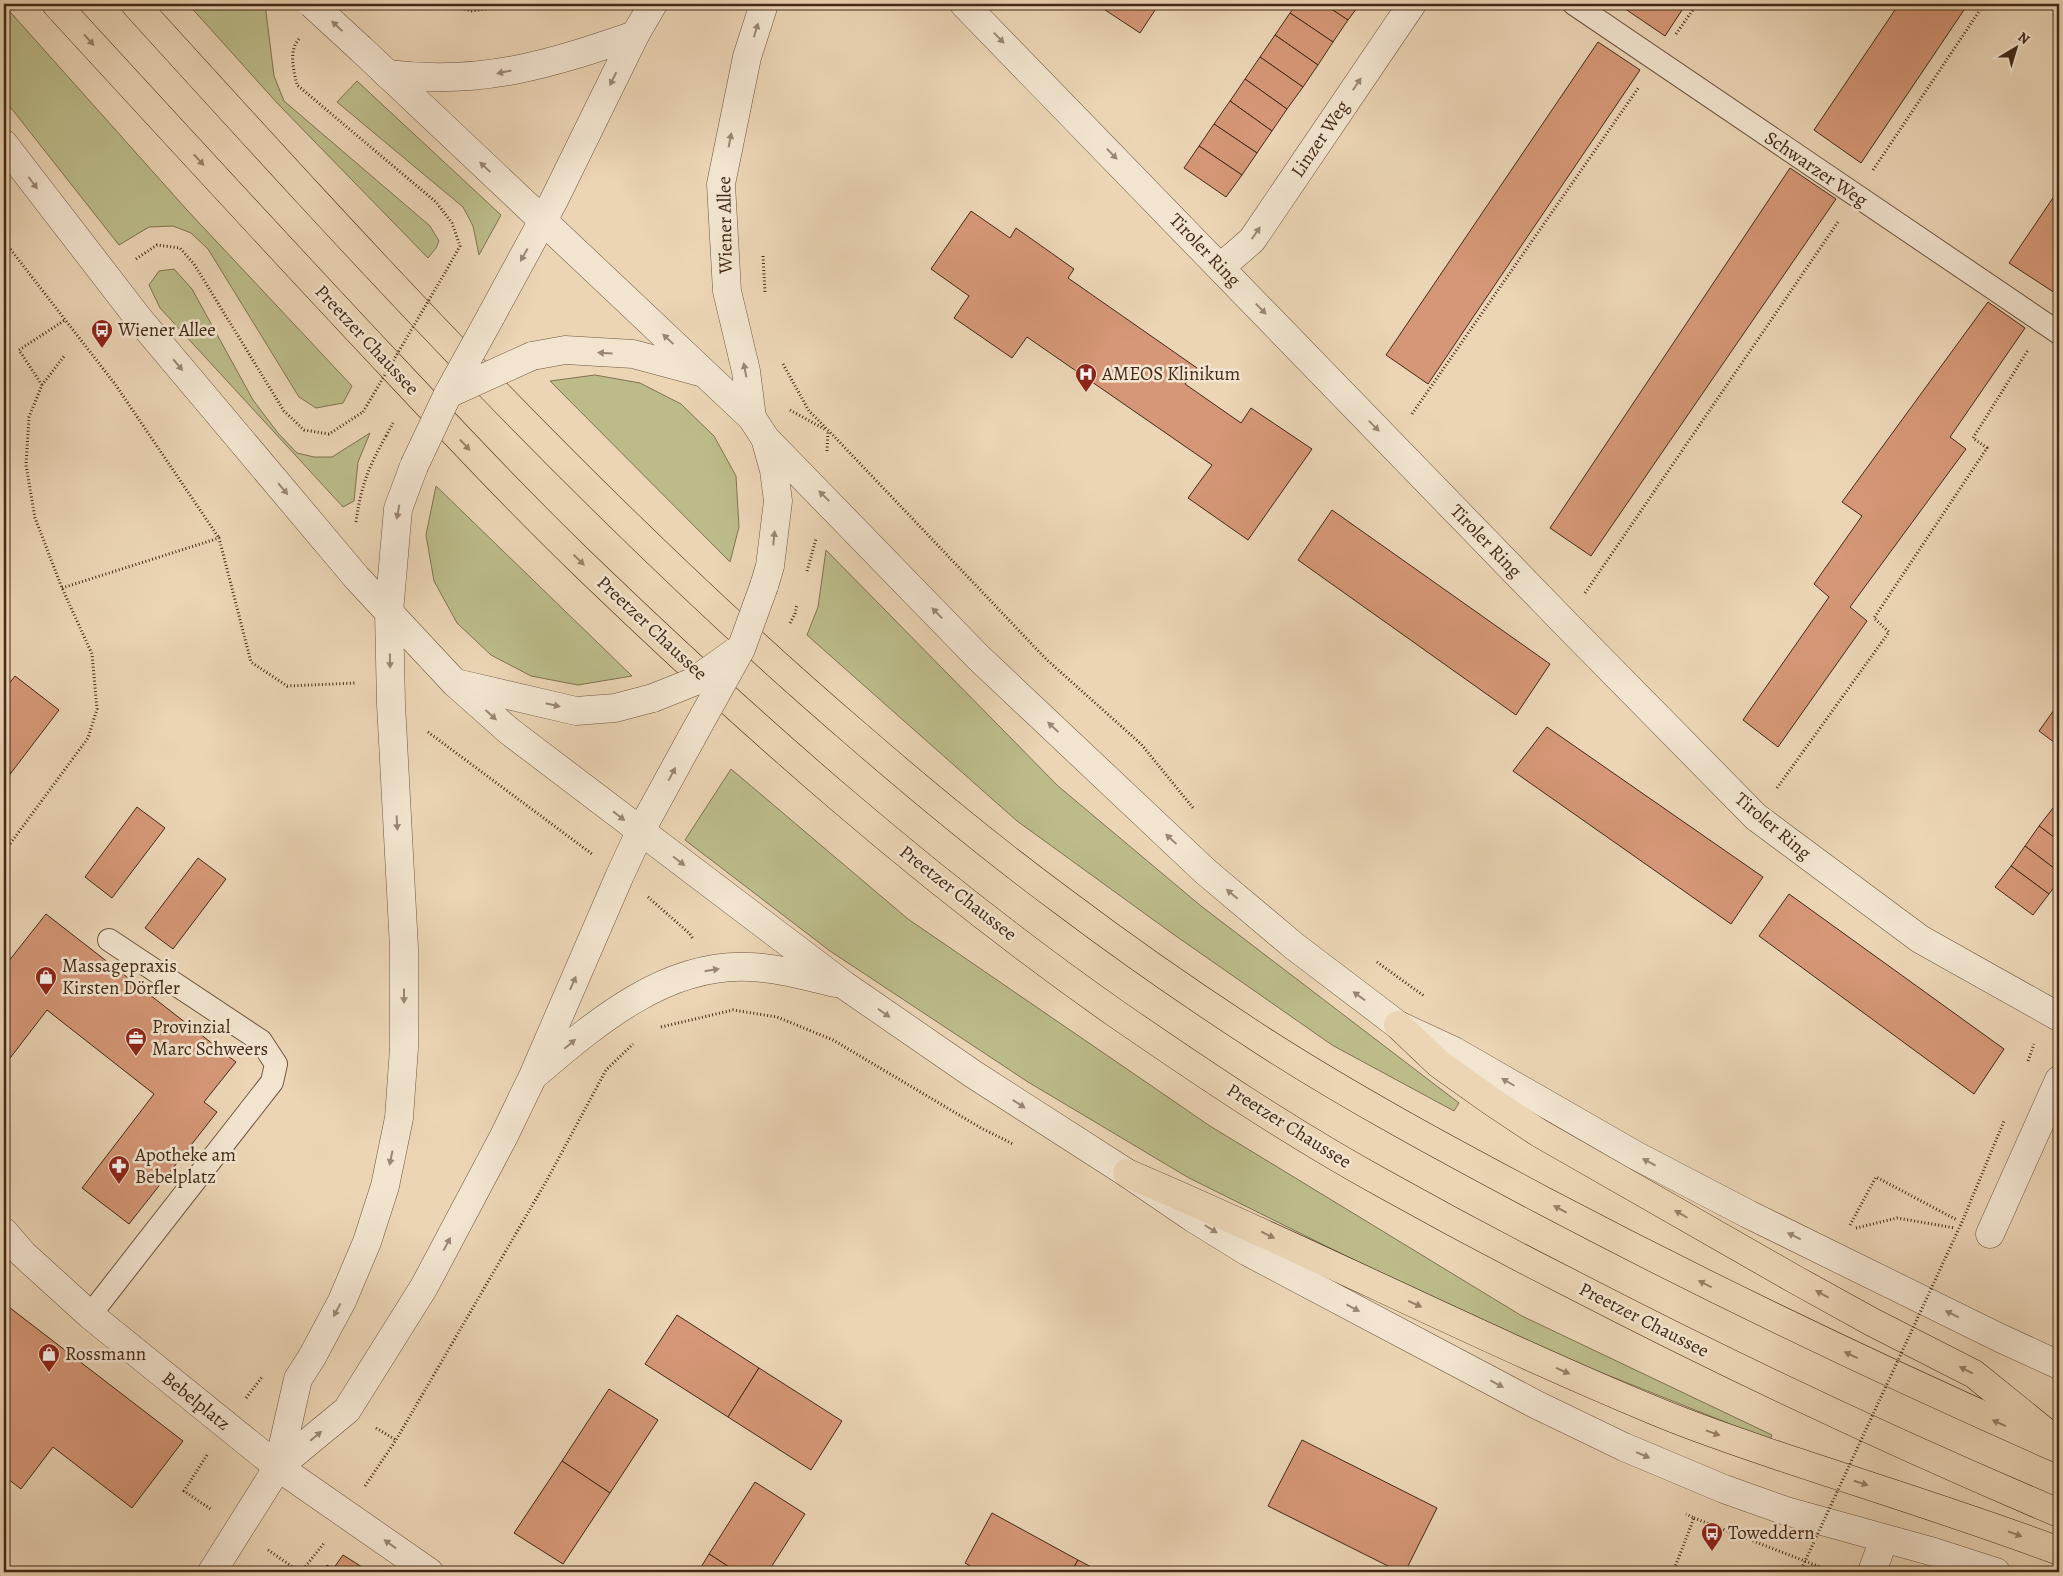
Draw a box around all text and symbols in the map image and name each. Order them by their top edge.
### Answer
one-way arrow [330,21,343,32]
north arrow [1990,22,2040,72]
one-way arrow [752,23,760,38]
text: N [2014,28,2034,49]
one-way arrow [993,31,1005,43]
one-way arrow [83,33,95,45]
one-way arrow [495,69,511,77]
one-way arrow [609,72,617,86]
one-way arrow [1352,78,1362,91]
street label: Linzer Weg [1285,95,1356,183]
street label: Schwarzer Weg [1759,125,1873,213]
one-way arrow [726,132,734,148]
one-way arrow [1106,148,1118,160]
one-way arrow [193,153,205,165]
one-way arrow [480,161,492,173]
one-way arrow [28,176,39,189]
street label: Wiener Allee [711,176,739,275]
street label: Tiroler Ring [1163,208,1247,293]
one-way arrow [1251,227,1261,240]
one-way arrow [520,248,529,262]
street label: Preetzer Chaussee [309,279,425,401]
one-way arrow [1255,303,1267,315]
place label: Wiener Allee [117,317,216,343]
bus stop icon: Wiener Allee [90,318,114,349]
one-way arrow [663,333,675,345]
one-way arrow [597,348,613,356]
one-way arrow [172,358,184,370]
one-way arrow [741,361,749,377]
place label: AMEOS Klinikum [1101,361,1240,387]
hospital icon: AMEOS Klinikum [1074,362,1098,393]
one-way arrow [1368,419,1380,431]
one-way arrow [459,438,471,450]
one-way arrow [277,482,288,495]
one-way arrow [818,491,830,503]
street label: Tiroler Ring [1444,499,1528,584]
one-way arrow [394,504,402,520]
one-way arrow [770,530,778,546]
one-way arrow [573,554,585,566]
street label: Preetzer Chaussee [591,570,713,686]
one-way arrow [931,608,943,620]
one-way arrow [386,653,394,669]
one-way arrow [546,701,561,709]
one-way arrow [485,709,497,721]
one-way arrow [1047,721,1059,733]
one-way arrow [668,766,676,781]
street label: Tiroler Ring [1729,786,1817,866]
one-way arrow [612,810,625,821]
one-way arrow [394,815,402,831]
one-way arrow [1165,833,1177,845]
street label: Preetzer Chaussee [894,839,1022,947]
one-way arrow [672,856,686,866]
one-way arrow [1226,889,1239,900]
place label: Massagepraxis Kirsten Dörfler [62,953,180,1001]
shop icon: Massagepraxis Kirsten Dörfler [34,965,58,996]
one-way arrow [705,966,721,974]
one-way arrow [570,976,578,990]
one-way arrow [400,989,408,1005]
one-way arrow [1352,991,1366,1001]
one-way arrow [877,1008,891,1018]
place label: Provinzial Marc Schweers [152,1014,268,1062]
office icon: Provinzial Marc Schweers [124,1026,148,1057]
one-way arrow [563,1039,576,1050]
street label: Preetzer Chaussee [1222,1077,1356,1175]
one-way arrow [1501,1078,1514,1087]
one-way arrow [1012,1099,1026,1108]
place label: Apotheke am Bebelplatz [134,1142,236,1190]
one-way arrow [387,1150,395,1165]
pharmacy icon: Apotheke am Bebelplatz [107,1154,131,1185]
one-way arrow [1642,1158,1656,1166]
one-way arrow [1554,1205,1567,1214]
one-way arrow [1674,1210,1687,1219]
one-way arrow [1204,1225,1218,1234]
one-way arrow [1261,1231,1275,1239]
one-way arrow [1787,1232,1801,1240]
one-way arrow [443,1236,451,1251]
street label: Preetzer Chaussee [1575,1276,1713,1364]
one-way arrow [1698,1280,1712,1288]
one-way arrow [1815,1290,1829,1299]
one-way arrow [1408,1300,1422,1308]
one-way arrow [333,1303,341,1318]
one-way arrow [1346,1304,1361,1312]
one-way arrow [1945,1310,1959,1318]
place label: Rossmann [65,1341,146,1367]
shop icon: Rossmann [37,1342,61,1373]
one-way arrow [1844,1350,1858,1358]
street label: Bebelplatz [156,1365,236,1437]
one-way arrow [1959,1366,1973,1374]
one-way arrow [1556,1367,1570,1375]
one-way arrow [1490,1380,1504,1388]
one-way arrow [1992,1418,2006,1426]
one-way arrow [1706,1429,1721,1437]
one-way arrow [309,1431,322,1442]
one-way arrow [1636,1451,1651,1459]
one-way arrow [1854,1480,1869,1488]
place label: Toweddern [1728,1520,1815,1546]
bus stop icon: Toweddern [1700,1521,1724,1552]
one-way arrow [2008,1531,2023,1538]
one-way arrow [383,1539,397,1549]

